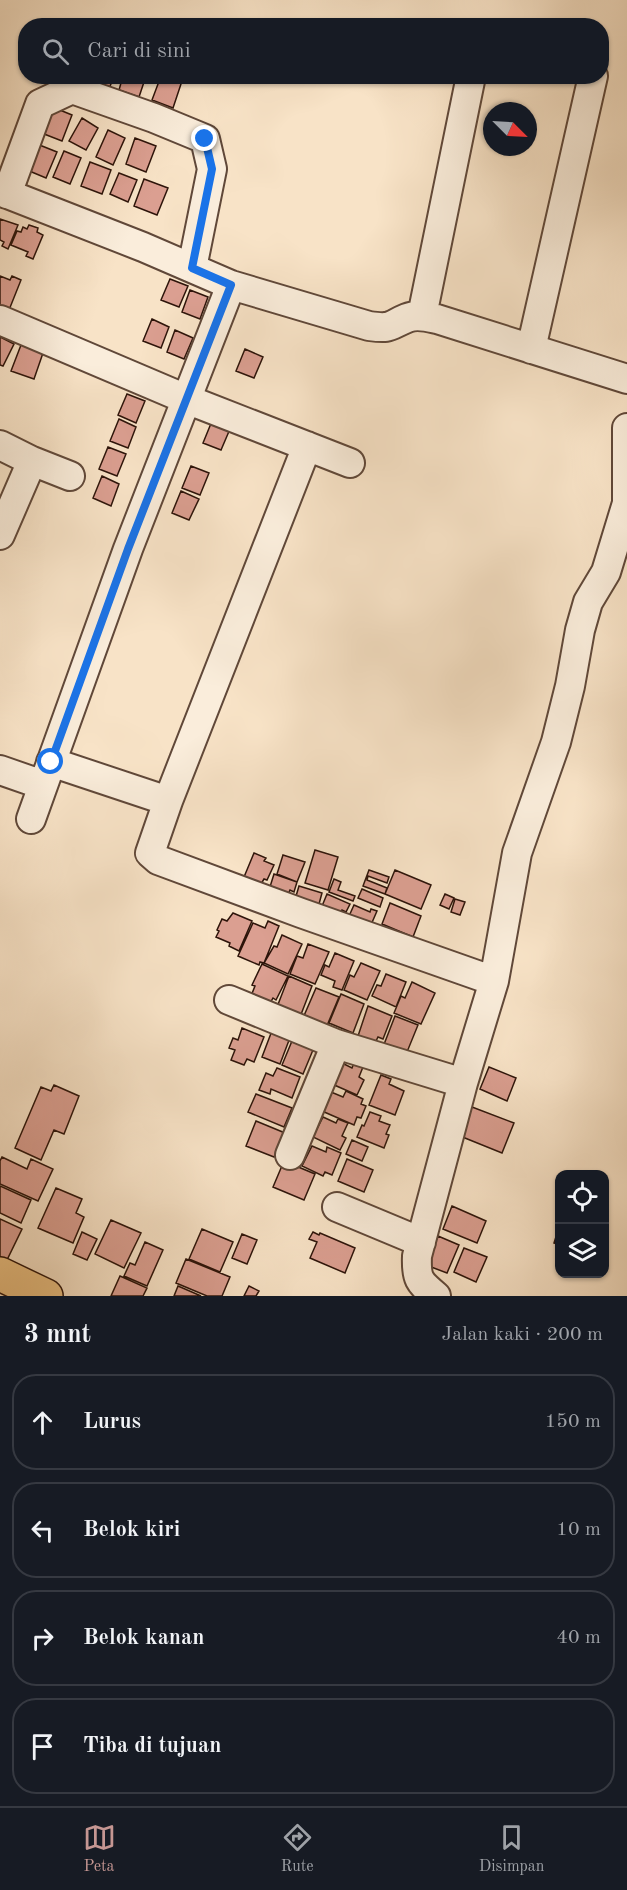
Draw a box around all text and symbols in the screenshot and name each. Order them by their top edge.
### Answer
search box [18,18,609,84]
icon: search [39,35,72,68]
text: Cari di sini [87,40,191,62]
north arrow [483,102,537,156]
route end [191,125,217,151]
route start [37,748,63,774]
map controls [555,1170,609,1278]
button: locate [555,1170,609,1224]
button: layers [555,1224,609,1278]
text: 3 mnt [24,1322,91,1348]
text: Jalan kaki · 200 m [441,1325,603,1345]
icon: ahead [26,1406,59,1439]
text: Lurus [83,1411,141,1433]
text: 150 m [545,1412,601,1432]
icon: left [26,1514,59,1547]
text: Belok kiri [83,1519,180,1541]
text: 10 m [556,1520,601,1540]
icon: right [26,1622,59,1655]
text: Belok kanan [83,1627,205,1649]
text: 40 m [556,1628,601,1648]
icon: arrive [26,1730,59,1763]
text: Tiba di tujuan [83,1735,221,1757]
tab: Peta [83,1821,116,1877]
tab: Rute [281,1821,314,1877]
tab: Disimpan [479,1821,544,1877]

